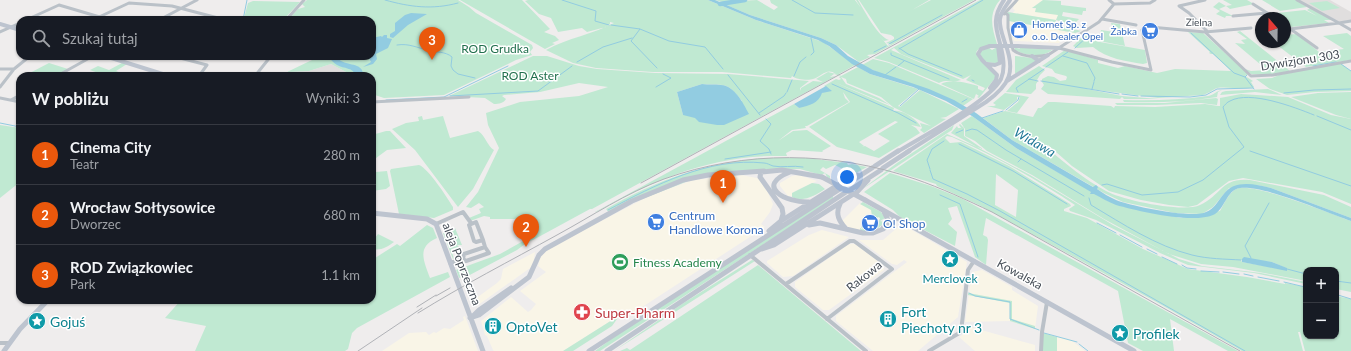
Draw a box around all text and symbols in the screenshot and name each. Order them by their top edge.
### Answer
north arrow [1255,12,1291,48]
search box [16,16,376,60]
street label: Zielna [1186,16,1212,28]
place label: Hornet Sp. z o.o. Dealer Opel [1032,18,1103,42]
shop icon: Hornet Sp. z o.o. Dealer Opel [1009,20,1029,40]
supermarket icon: Żabka [1140,21,1160,41]
place label: Żabka [1110,25,1137,37]
icon: search [30,27,52,49]
pin: 3 [419,27,445,60]
text: Szukaj tutaj [62,29,138,47]
park label: ROD Grudka [461,41,529,56]
street label: Dywizjonu 303 [1259,46,1341,74]
park label: ROD Aster [501,68,559,83]
text: W pobliżu [32,88,109,109]
text: Wyniki: 3 [306,90,360,106]
water label: Widawa [1012,124,1059,160]
text: Cinema City [70,138,151,156]
text: 1 [41,147,49,163]
text: 280 m [323,147,360,163]
text: Teatr [70,156,99,172]
your location [837,167,857,187]
pin: 1 [710,170,736,203]
text: Wrocław Sołtysowice [70,198,215,216]
text: 2 [41,207,49,223]
text: 680 m [323,207,360,223]
place label: Centrum Handlowe Korona [669,208,764,237]
supermarket icon: Centrum Handlowe Korona [646,212,666,232]
supermarket icon: O! Shop [860,213,880,233]
pin: 2 [513,214,539,247]
text: Dworzec [70,216,121,232]
place label: O! Shop [883,216,926,231]
street label: aleja Poprzeczna [439,221,485,307]
place icon: Merclovek [940,249,960,269]
sports icon: Fitness Academy [610,252,630,272]
place label: Fitness Academy [633,255,722,270]
street label: Kowalska [995,255,1045,293]
street label: Rakowa [843,257,885,295]
text: ROD Związkowiec [70,258,193,276]
text: 3 [41,267,49,283]
text: 1.1 km [321,267,360,283]
map controls [1303,267,1339,339]
button: + [1303,267,1339,303]
place label: Merclovek [922,271,978,286]
text: Park [70,276,95,292]
pharmacy icon: Super-Pharm [572,302,592,322]
place label: Fort Piechoty nr 3 [901,303,982,336]
button: − [1303,303,1339,339]
place label: Super-Pharm [595,304,675,321]
building icon: Fort Piechoty nr 3 [878,309,898,329]
place icon: Gojuś [27,311,47,331]
place label: Gojuś [50,313,85,330]
building icon: OptoVet [483,316,503,336]
place label: OptoVet [506,318,558,335]
place icon: Profilek [1110,323,1130,343]
place label: Profilek [1133,325,1181,342]

